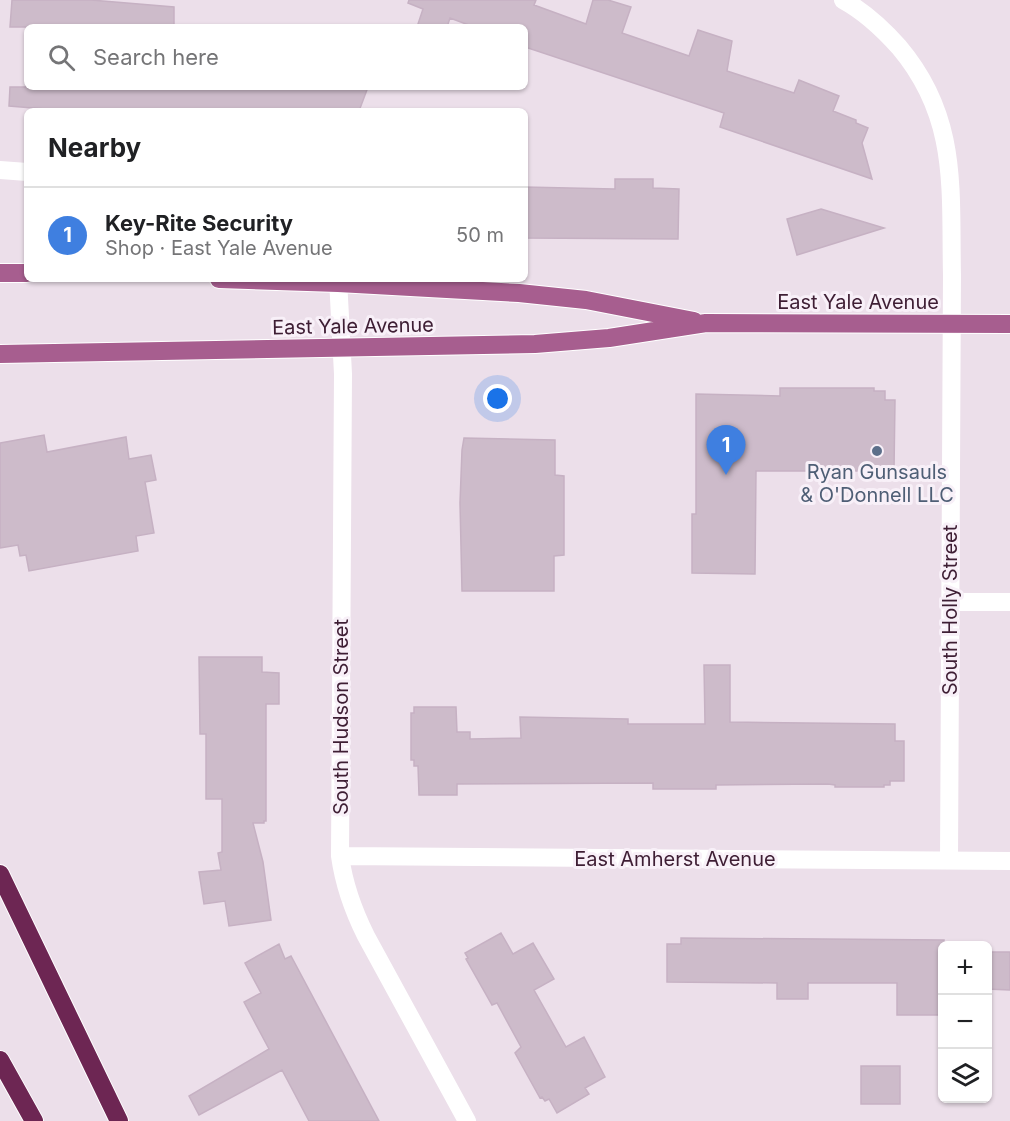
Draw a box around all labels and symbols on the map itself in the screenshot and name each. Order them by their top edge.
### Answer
street label: East Yale Avenue [777,290,939,314]
street label: East Yale Avenue [272,313,434,339]
your location [483,384,512,413]
pin: 1 [706,426,746,475]
marker: Ryan Gunsauls & O'Donnell LLC [870,444,884,458]
place label: Ryan Gunsauls & O'Donnell LLC [800,460,954,507]
street label: South Holly Street [938,524,962,695]
street label: South Hudson Street [329,619,353,815]
street label: East Amherst Avenue [574,847,776,871]

